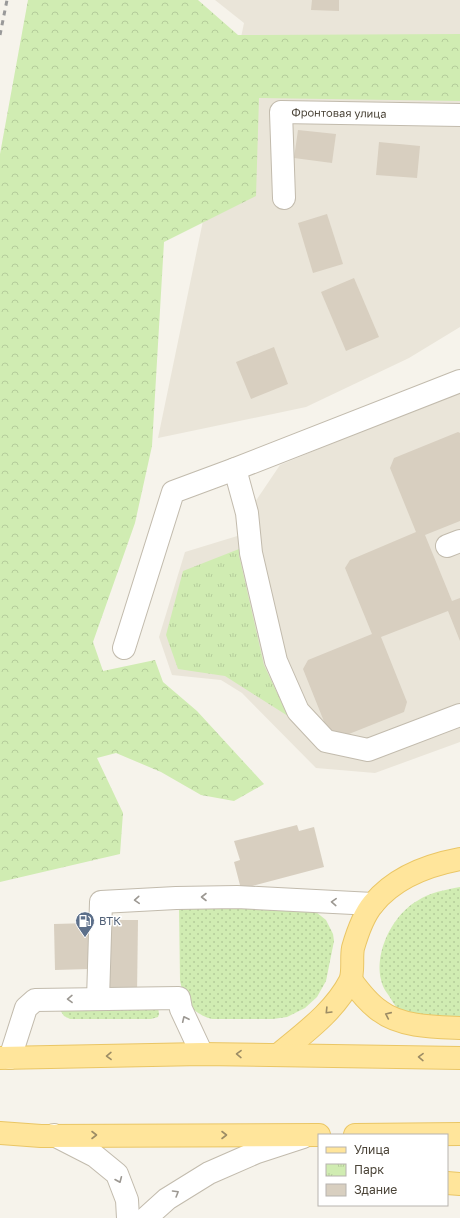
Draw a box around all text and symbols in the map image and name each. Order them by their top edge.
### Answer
street label: Фронтовая улица [291,105,387,120]
one-way arrow [201,893,207,902]
one-way arrow [134,896,140,905]
one-way arrow [331,898,337,907]
fuel station icon: ВТК [74,910,96,938]
place label: ВТК [99,914,121,927]
one-way arrow [67,995,73,1003]
one-way arrow [325,1006,333,1014]
one-way arrow [385,1012,393,1020]
one-way arrow [182,1015,190,1023]
one-way arrow [236,1050,242,1059]
one-way arrow [106,1052,112,1060]
one-way arrow [418,1053,424,1061]
one-way arrow [91,1131,97,1139]
one-way arrow [221,1131,227,1139]
legend [318,1134,448,1206]
text: Улица [354,1142,390,1157]
text: Парк [354,1162,384,1177]
one-way arrow [115,1177,123,1184]
text: Здание [354,1182,397,1197]
one-way arrow [172,1191,179,1198]

